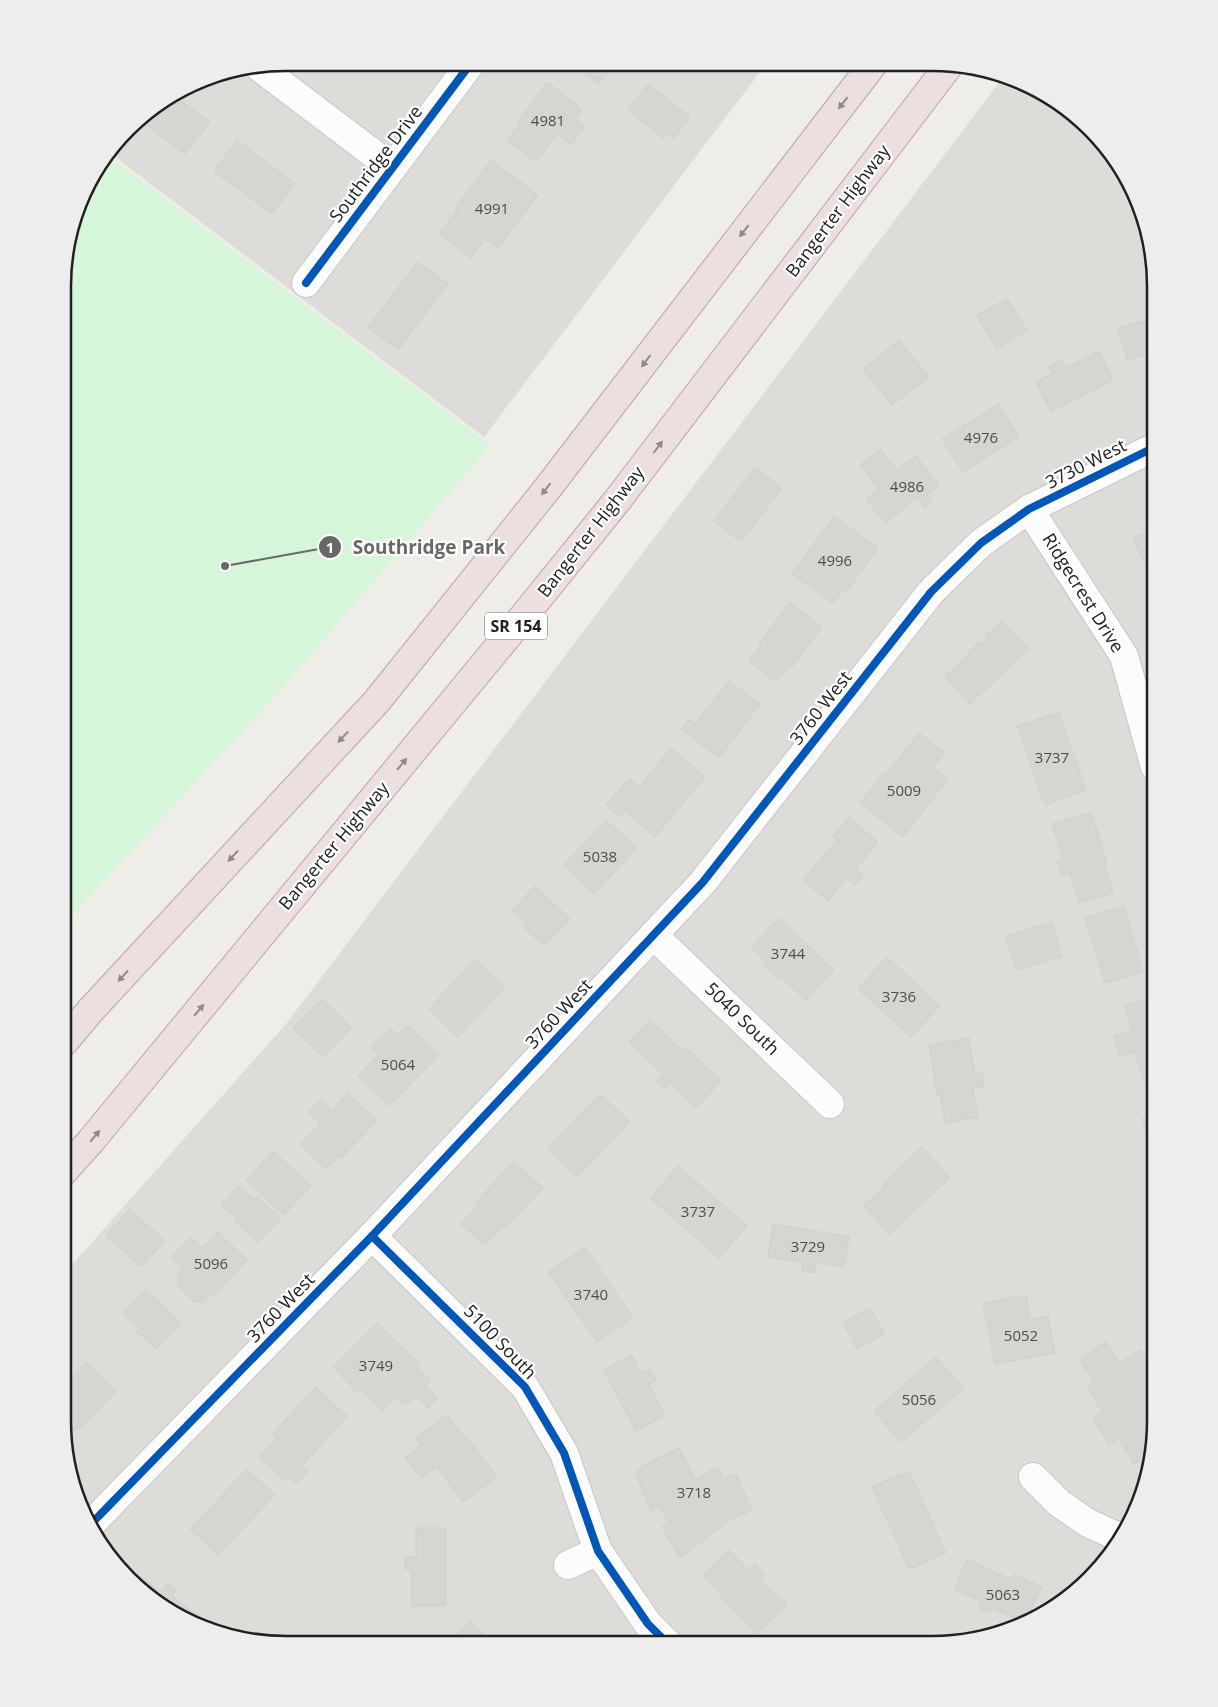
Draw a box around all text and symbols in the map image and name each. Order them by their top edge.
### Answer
one-way arrow [838,96,849,109]
street label: Southridge Drive [323,100,427,227]
house number: 4981 [531,110,565,130]
street label: Bangerter Highway [779,138,896,282]
house number: 4991 [475,198,509,218]
one-way arrow [739,225,749,238]
one-way arrow [641,354,651,368]
house number: 4976 [964,427,998,447]
street label: 3730 West [1041,433,1130,494]
one-way arrow [653,440,664,453]
street label: Bangerter Highway [531,460,650,602]
house number: 4986 [890,476,924,496]
one-way arrow [541,483,552,496]
street label: Ridgecrest Drive [1038,528,1130,657]
callout: Southridge Park [318,530,515,564]
text: Southridge Park [353,534,506,560]
text: 1 [326,537,334,557]
house number: 4996 [818,550,852,570]
road number: SR 154 [485,612,547,640]
street label: 3760 West [784,665,857,749]
one-way arrow [338,730,349,743]
house number: 3737 [1035,747,1069,767]
one-way arrow [397,757,408,770]
street label: Bangerter Highway [273,776,394,914]
house number: 5009 [887,780,921,800]
house number: 5038 [583,846,617,866]
one-way arrow [227,850,239,862]
house number: 3744 [771,943,806,963]
one-way arrow [117,969,129,981]
street label: 3760 West [520,973,597,1054]
street label: 5040 South [700,977,785,1060]
house number: 3736 [882,986,916,1006]
one-way arrow [193,1004,204,1017]
house number: 5064 [381,1054,416,1074]
one-way arrow [89,1130,101,1142]
house number: 3737 [681,1201,715,1221]
house number: 3729 [791,1236,825,1256]
house number: 5096 [194,1253,228,1273]
street label: 3760 West [241,1267,319,1347]
house number: 3740 [574,1284,608,1304]
street label: 5100 South [459,1299,542,1384]
house number: 5052 [1004,1325,1038,1345]
house number: 3749 [359,1355,393,1375]
house number: 5056 [902,1389,936,1409]
house number: 3718 [677,1482,711,1502]
house number: 5063 [986,1584,1020,1604]

